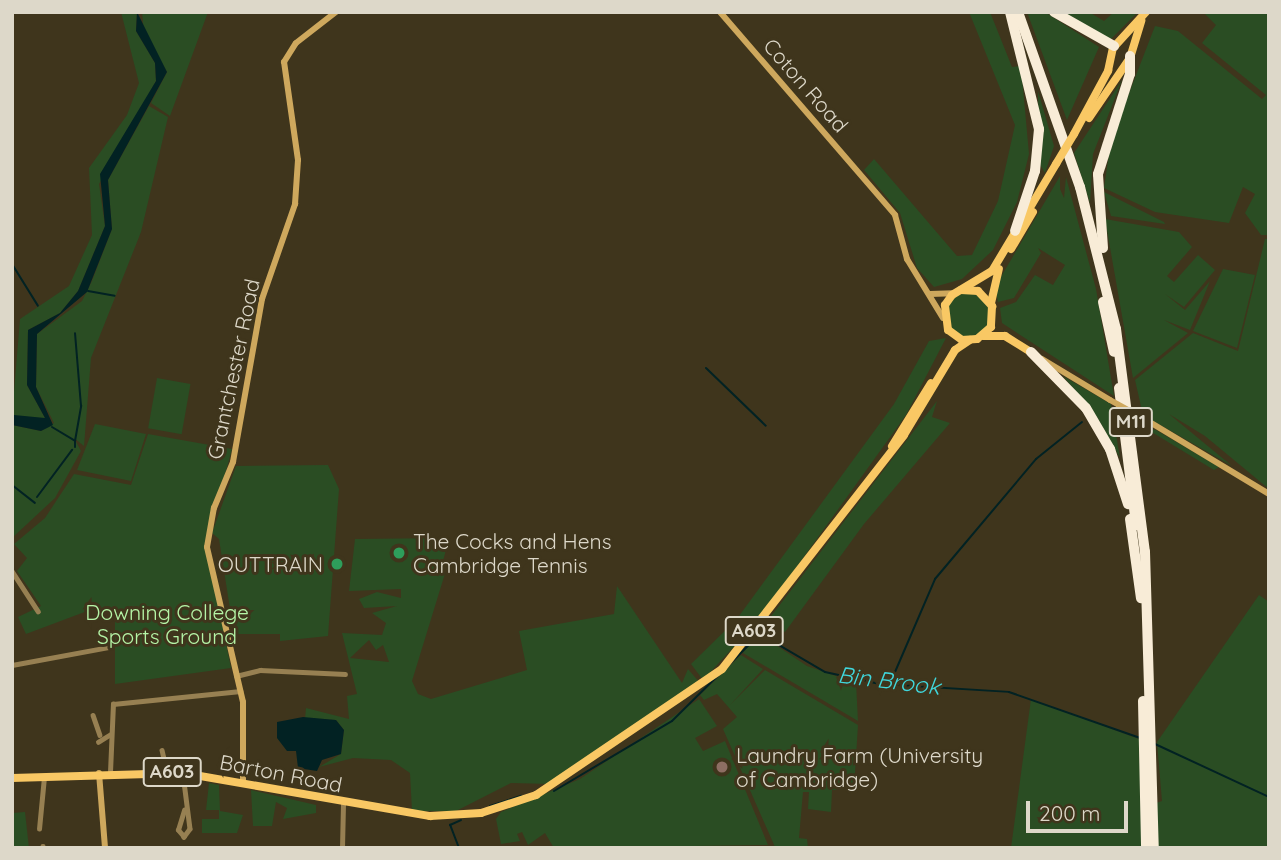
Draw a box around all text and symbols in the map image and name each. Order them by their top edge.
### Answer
street label: Coton Road [758,33,854,137]
street label: Grantchester Road [202,277,264,461]
road number: M11 [1108,406,1154,438]
place label: The Cocks and Hens Cambridge Tennis [413,528,611,578]
marker: The Cocks and Hens Cambridge Tennis [391,545,407,561]
place label: OUTTRAIN [218,551,323,577]
marker: OUTTRAIN [329,556,345,572]
park label: Downing College Sports Ground [85,599,249,649]
road number: A603 [724,616,784,646]
water label: Bin Brook [836,661,942,701]
place label: Laundry Farm (University of Cambridge) [736,742,983,792]
street label: Barton Road [218,749,344,797]
road number: A603 [142,757,202,788]
marker: Laundry Farm (University of Cambridge) [714,759,730,775]
scale bar [1029,786,1130,830]
text: 200 m [1039,800,1101,826]

